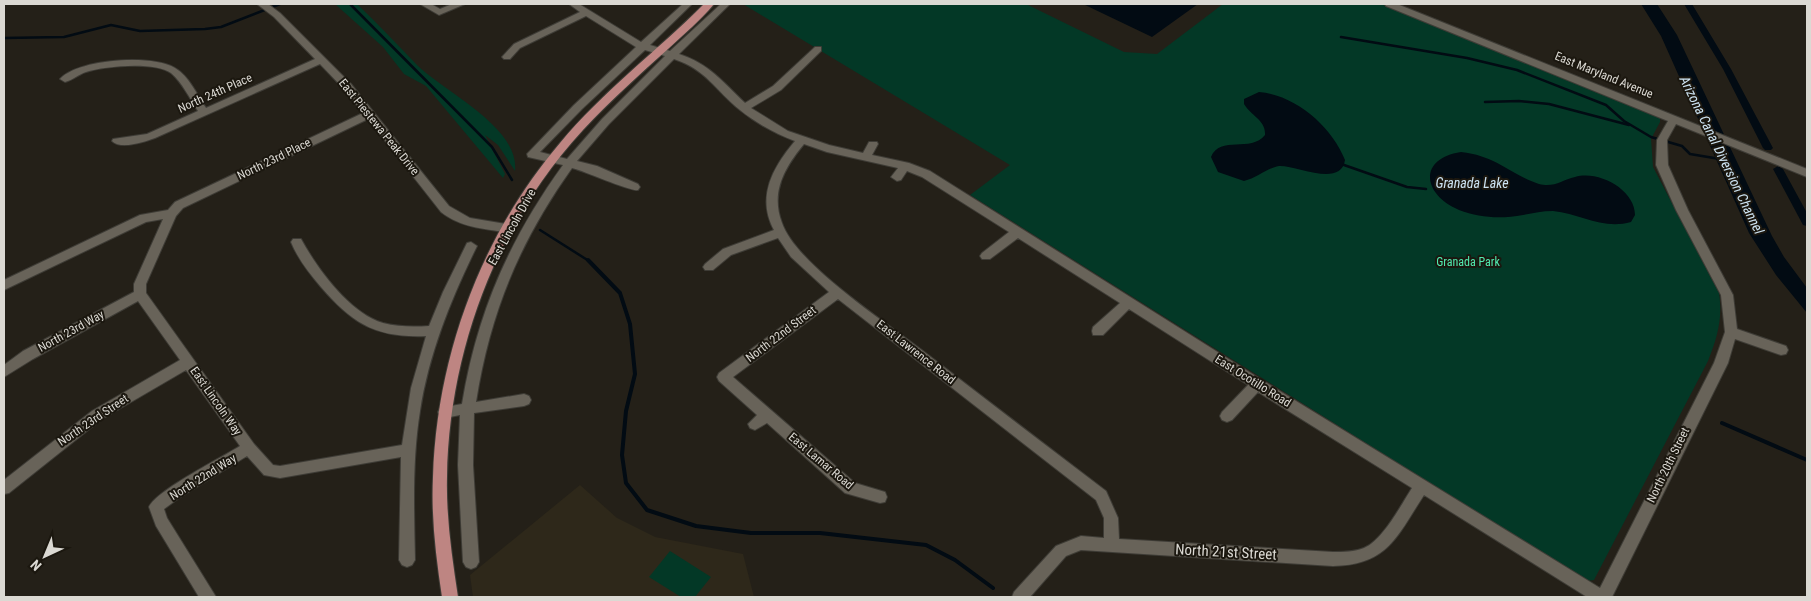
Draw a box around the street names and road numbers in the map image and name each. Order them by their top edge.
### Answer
street label: East Maryland Avenue [1553,49,1655,101]
street label: North 24th Place [176,70,255,116]
street label: East Piestewa Peak Drive [336,76,422,178]
street label: North 23rd Place [235,135,313,183]
street label: East Lincoln Drive [485,186,539,267]
street label: North 22nd Street [743,303,819,365]
street label: North 23rd Way [36,307,106,355]
street label: East Lawrence Road [874,317,958,387]
street label: East Ocotillo Road [1212,352,1294,410]
street label: East Lincoln Way [187,364,245,438]
street label: North 23rd Street [55,391,131,449]
street label: North 20th Street [1644,425,1692,505]
street label: East Lamar Road [786,430,856,492]
street label: North 22nd Way [167,451,239,503]
street label: North 21st Street [1175,540,1277,564]

